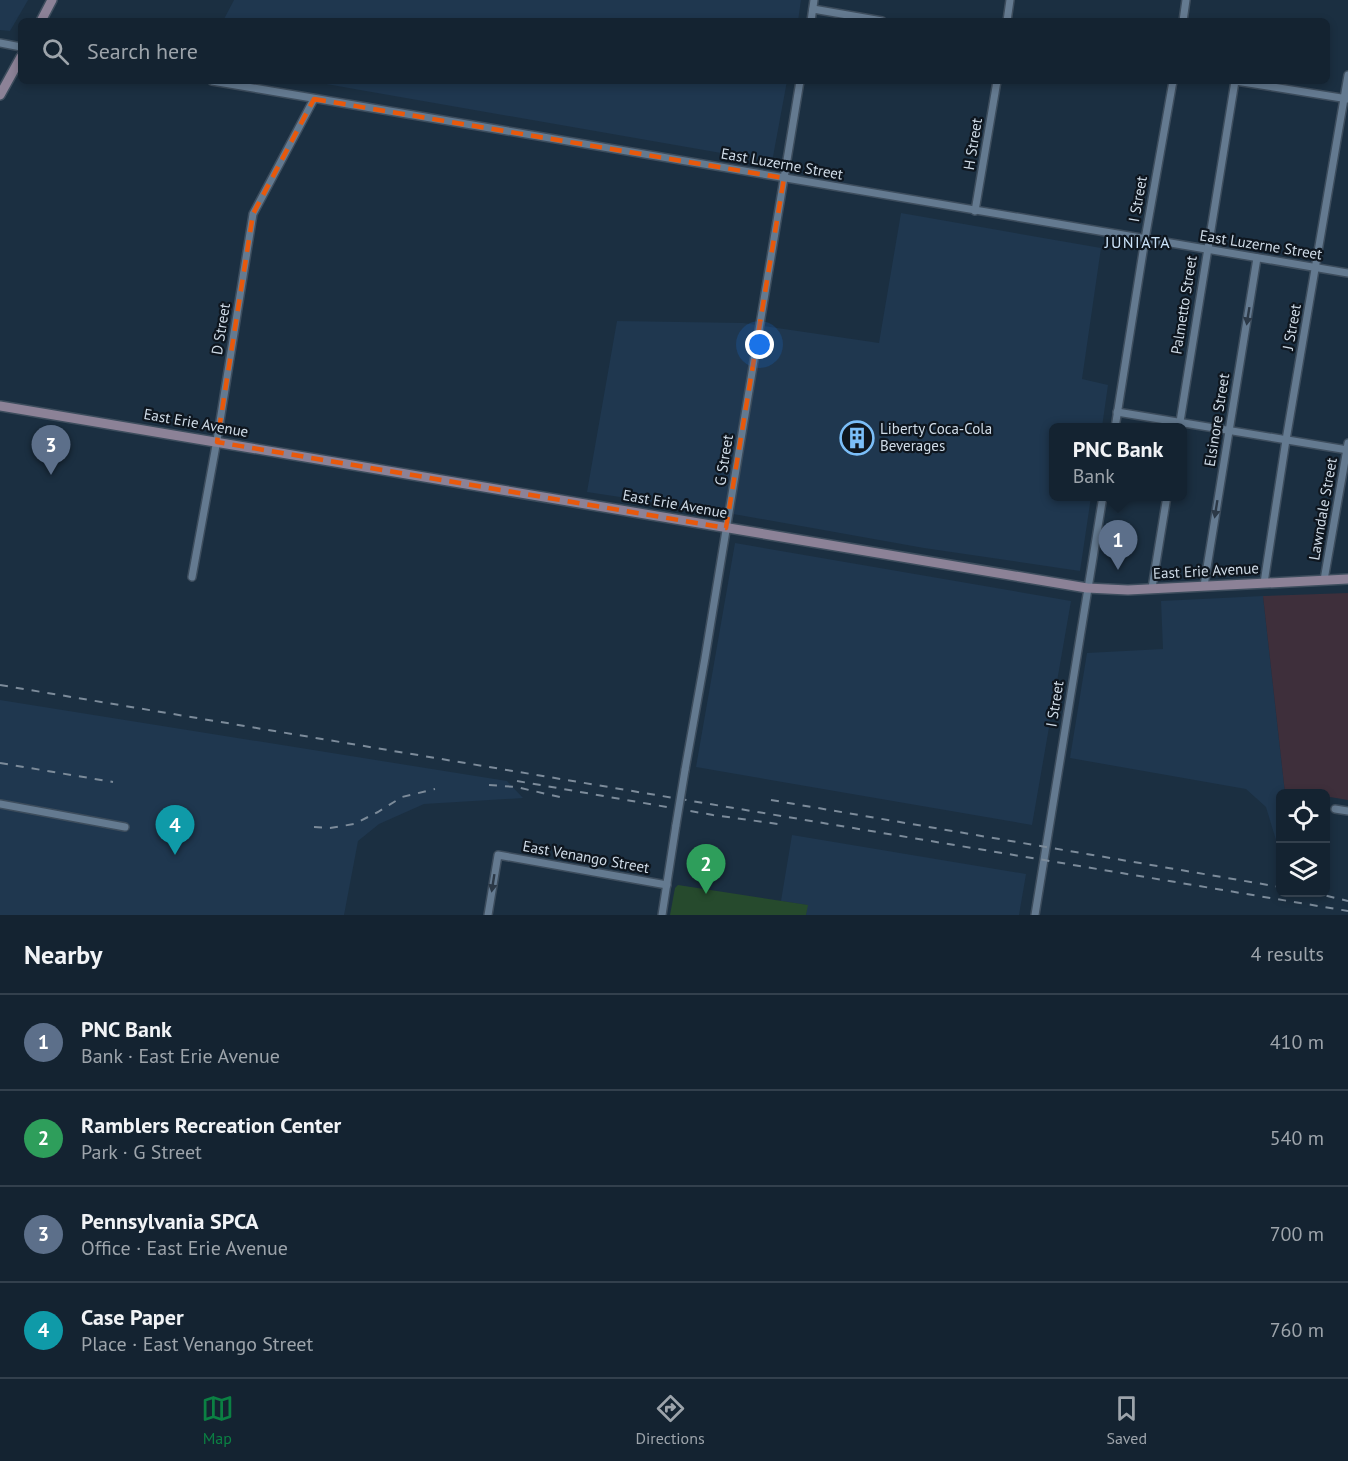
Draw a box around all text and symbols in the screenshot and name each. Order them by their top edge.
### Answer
search box [18,18,1330,84]
icon: search [39,35,72,68]
text: Search here [87,37,198,65]
street label: H Street [959,117,986,171]
street label: East Luzerne Street [719,143,845,184]
street label: I Street [1124,174,1151,224]
street label: East Luzerne Street [1198,225,1324,264]
district label: JUNIATA [1104,232,1171,252]
street label: Palmetto Street [1166,254,1201,356]
street label: D Street [207,302,234,356]
street label: J Street [1278,302,1305,353]
one-way arrow [1243,307,1252,326]
your location [745,330,774,359]
street label: Elsinore Street [1200,372,1233,468]
street label: East Erie Avenue [142,404,250,441]
place label: Liberty Coca-Cola Beverages [880,419,992,455]
building icon: Liberty Coca-Cola Beverages [839,420,875,456]
popup [1049,423,1187,501]
pin: 3 [32,426,70,475]
street label: G Street [710,433,737,487]
text: PNC Bank [1073,435,1163,463]
street label: Lawndale Street [1304,456,1341,562]
text: Bank [1073,463,1115,489]
street label: East Erie Avenue [621,485,729,522]
one-way arrow [1212,499,1221,518]
pin: 1 [1098,520,1138,570]
street label: East Erie Avenue [1153,558,1259,583]
street label: I Street [1041,679,1068,728]
map controls [1276,789,1330,897]
button: locate [1276,789,1330,843]
pin: 4 [156,806,195,855]
street label: East Venango Street [521,836,651,877]
button: layers [1276,843,1330,897]
pin: 2 [686,844,726,894]
one-way arrow [488,874,497,893]
text: Nearby [24,938,102,971]
text: 4 results [1251,941,1324,967]
text: PNC Bank [81,1015,172,1043]
text: 1 [38,1029,49,1055]
text: 410 m [1270,1029,1324,1055]
text: Bank · East Erie Avenue [81,1043,280,1069]
text: Ramblers Recreation Center [81,1111,341,1139]
text: 2 [38,1125,49,1151]
text: 540 m [1270,1125,1324,1151]
text: Park · G Street [81,1139,202,1165]
text: Pennsylvania SPCA [81,1207,259,1235]
text: 3 [38,1221,49,1247]
text: 700 m [1270,1221,1324,1247]
text: Office · East Erie Avenue [81,1235,288,1261]
text: Case Paper [81,1303,184,1331]
text: 4 [38,1317,49,1343]
text: 760 m [1270,1317,1324,1343]
text: Place · East Venango Street [81,1331,313,1357]
tab: Map [201,1392,234,1448]
tab: Directions [636,1392,705,1448]
tab: Saved [1106,1392,1147,1448]

